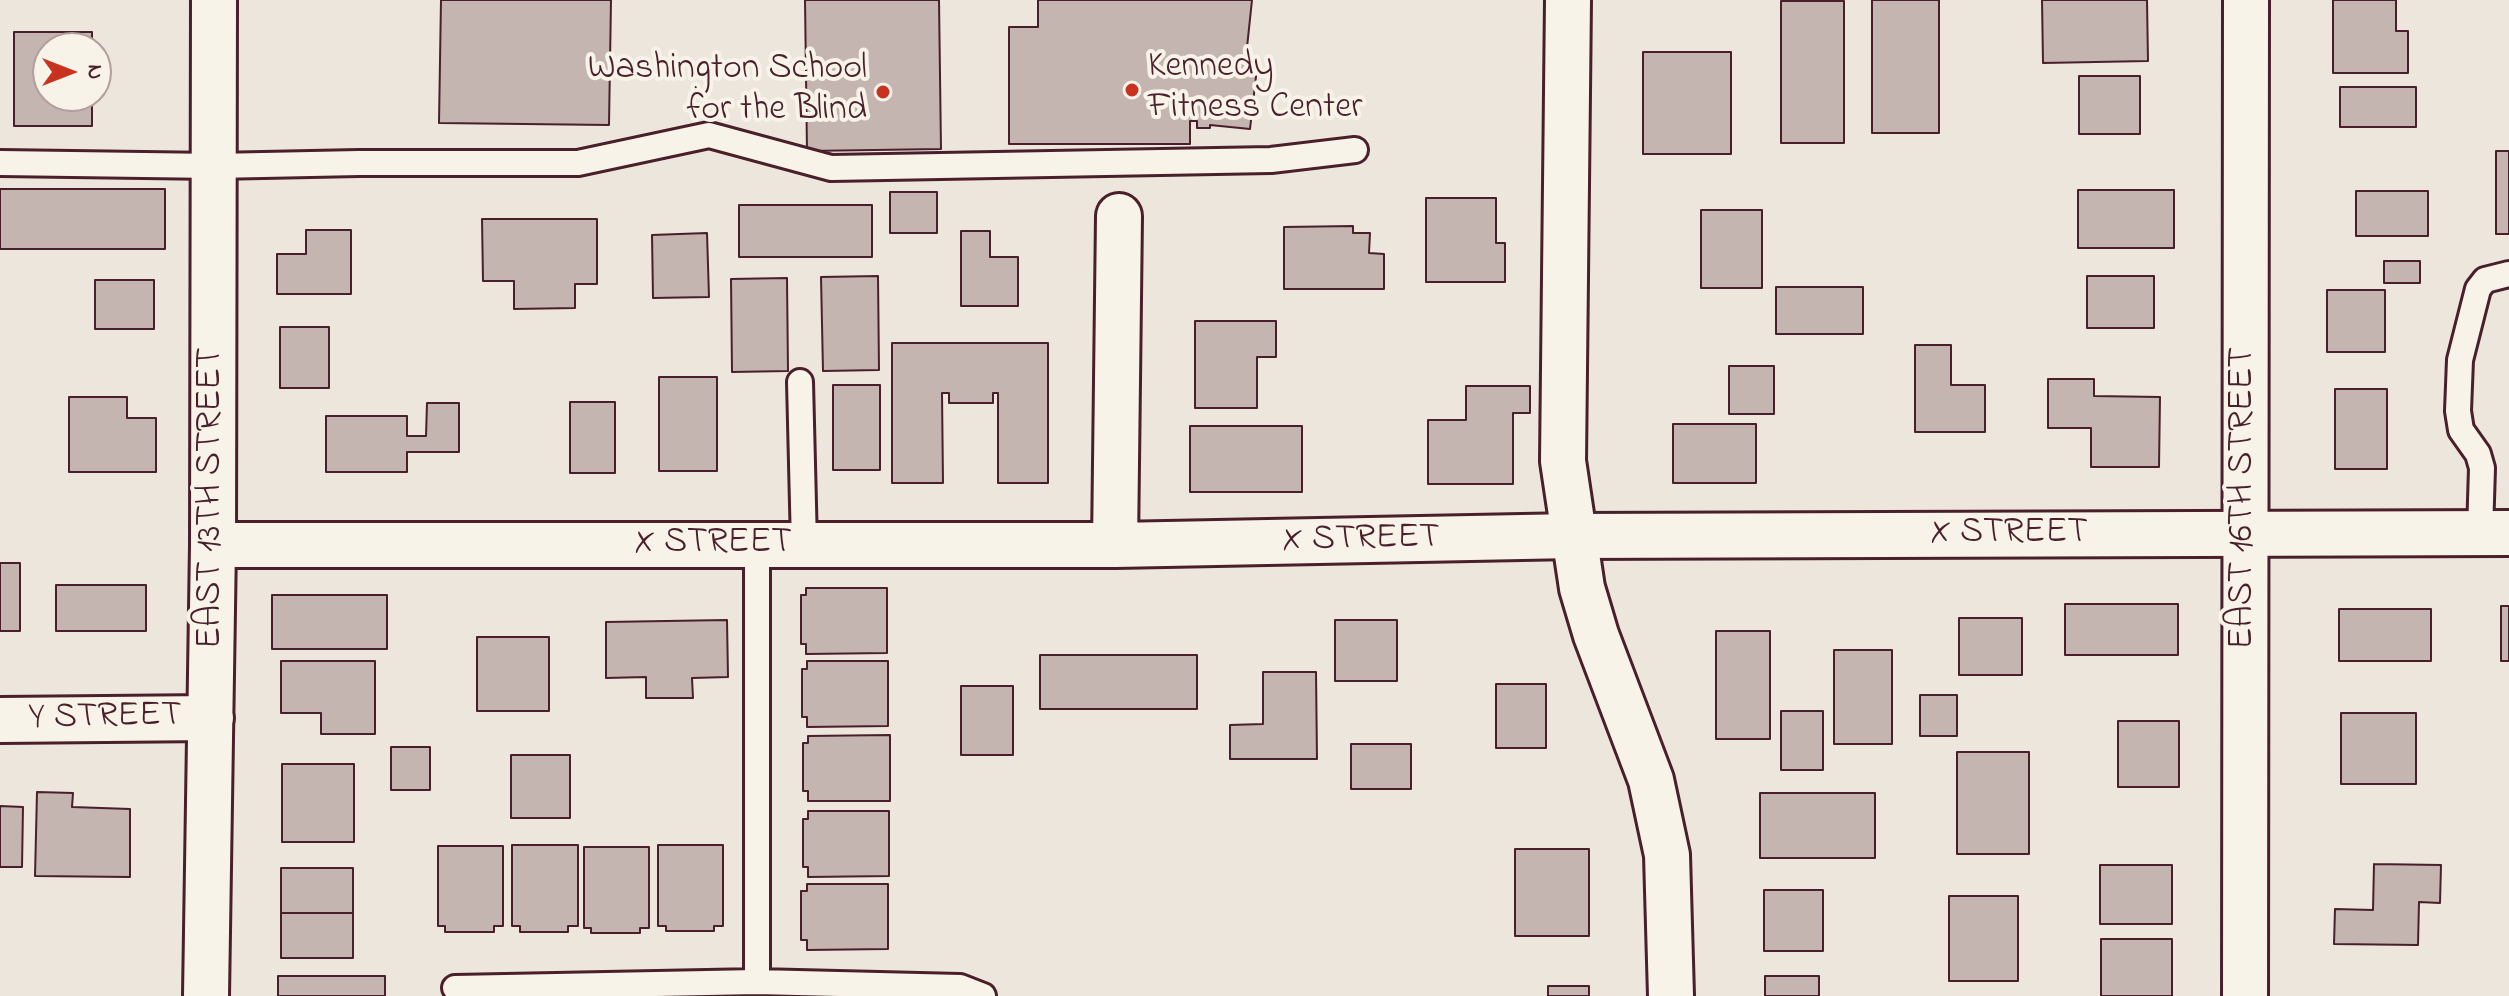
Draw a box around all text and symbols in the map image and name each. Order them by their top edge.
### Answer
north arrow [32,32,112,112]
place label: Kennedy Fitness Center [1148,47,1362,132]
place label: Washington School for the Blind [588,49,867,134]
text: N [78,65,110,79]
marker: Kennedy Fitness Center [1123,81,1141,99]
marker: Washington School for the Blind [874,83,892,101]
street label: EAST 13TH STREET [191,347,235,649]
street label: EAST 16TH STREET [2223,347,2267,649]
street label: X STREET [1930,513,2088,557]
street label: X STREET [1282,518,1440,564]
street label: X STREET [634,523,792,567]
street label: Y STREET [28,696,182,742]

